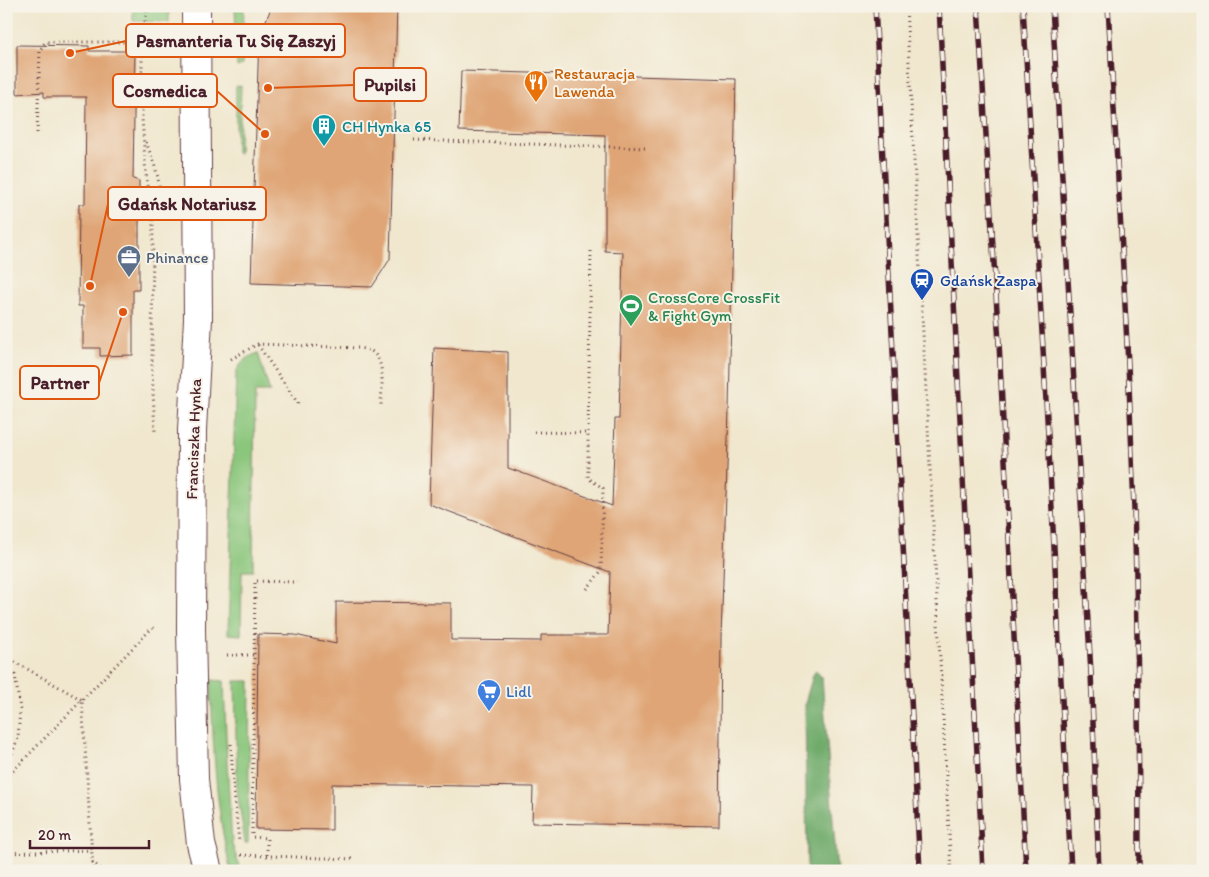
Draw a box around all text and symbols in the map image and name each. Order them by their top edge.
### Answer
callout: Pasmanteria Tu Się Zaszyj [126,24,345,57]
text: Pasmanteria Tu Się Zaszyj [136,30,336,52]
place label: Restauracja Lawenda [554,64,635,101]
callout: Pupilsi [354,68,426,101]
restaurant icon: Restauracja Lawenda [523,69,549,103]
callout: Cosmedica [113,74,217,107]
text: Pupilsi [364,74,416,96]
text: Cosmedica [123,80,208,102]
building icon: CH Hynka 65 [311,113,337,147]
place label: CH Hynka 65 [342,117,431,136]
callout: Gdańsk Notariusz [108,187,266,220]
text: Gdańsk Notariusz [118,193,257,215]
office icon: Phinance [116,244,142,278]
place label: Phinance [146,248,209,267]
station icon: Gdańsk Zaspa [909,267,935,301]
place label: Gdańsk Zaspa [940,271,1037,290]
place label: CrossCore CrossFit & Fight Gym [648,288,780,325]
sports icon: CrossCore CrossFit & Fight Gym [618,293,644,327]
callout: Partner [20,366,99,399]
text: Partner [31,372,90,394]
street label: Franciszka Hynka [182,377,205,500]
supermarket icon: Lidl [476,678,502,712]
place label: Lidl [506,682,532,701]
scale bar [30,817,149,849]
text: 20 m [38,826,72,844]

